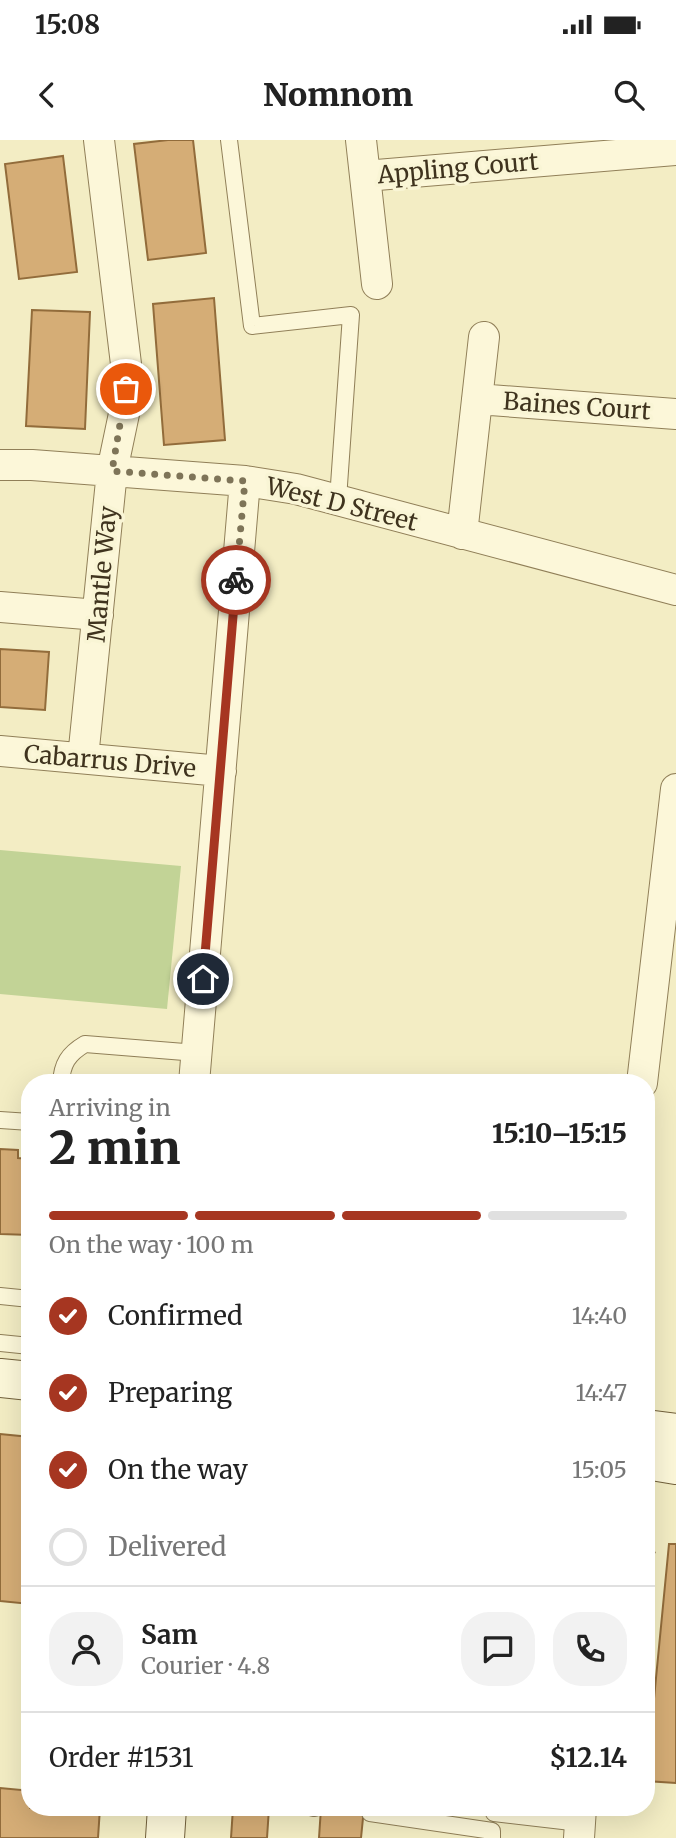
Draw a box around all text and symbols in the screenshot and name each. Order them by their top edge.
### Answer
text: 15:08 [35,8,100,41]
text: Nomnom [263,75,413,115]
icon: back [28,76,66,114]
icon: search [610,76,648,114]
street label: Appling Court [375,145,540,191]
pin [96,359,156,419]
icon: bag [107,370,145,408]
street label: Baines Court [502,385,653,427]
street label: West D Street [262,470,421,538]
street label: Mantle Way [81,505,123,643]
courier [201,545,271,615]
icon: bike [217,561,255,599]
street label: Cabarrus Drive [23,738,197,784]
pin [173,949,233,1009]
icon: home [184,960,222,998]
text: Arriving in [49,1093,171,1122]
text: 15:10–15:15 [492,1117,627,1150]
text: 2 min [49,1119,181,1177]
text: On the way · 100 m [49,1230,254,1259]
icon: check [49,1297,87,1335]
text: Confirmed [108,1299,243,1332]
text: 14:40 [572,1301,627,1330]
icon: check [49,1374,87,1412]
text: Preparing [108,1376,232,1409]
text: 14:47 [575,1378,627,1407]
icon: check [49,1451,87,1489]
text: On the way [108,1453,248,1486]
text: 15:05 [572,1455,627,1484]
text: Delivered [108,1530,227,1563]
button: person [49,1612,123,1686]
button: chat [461,1612,535,1686]
button: phone [553,1612,627,1686]
text: Sam [141,1618,198,1651]
text: Courier · 4.8 [141,1651,270,1680]
text: Order #1531 [49,1741,194,1774]
text: $12.14 [549,1741,627,1774]

